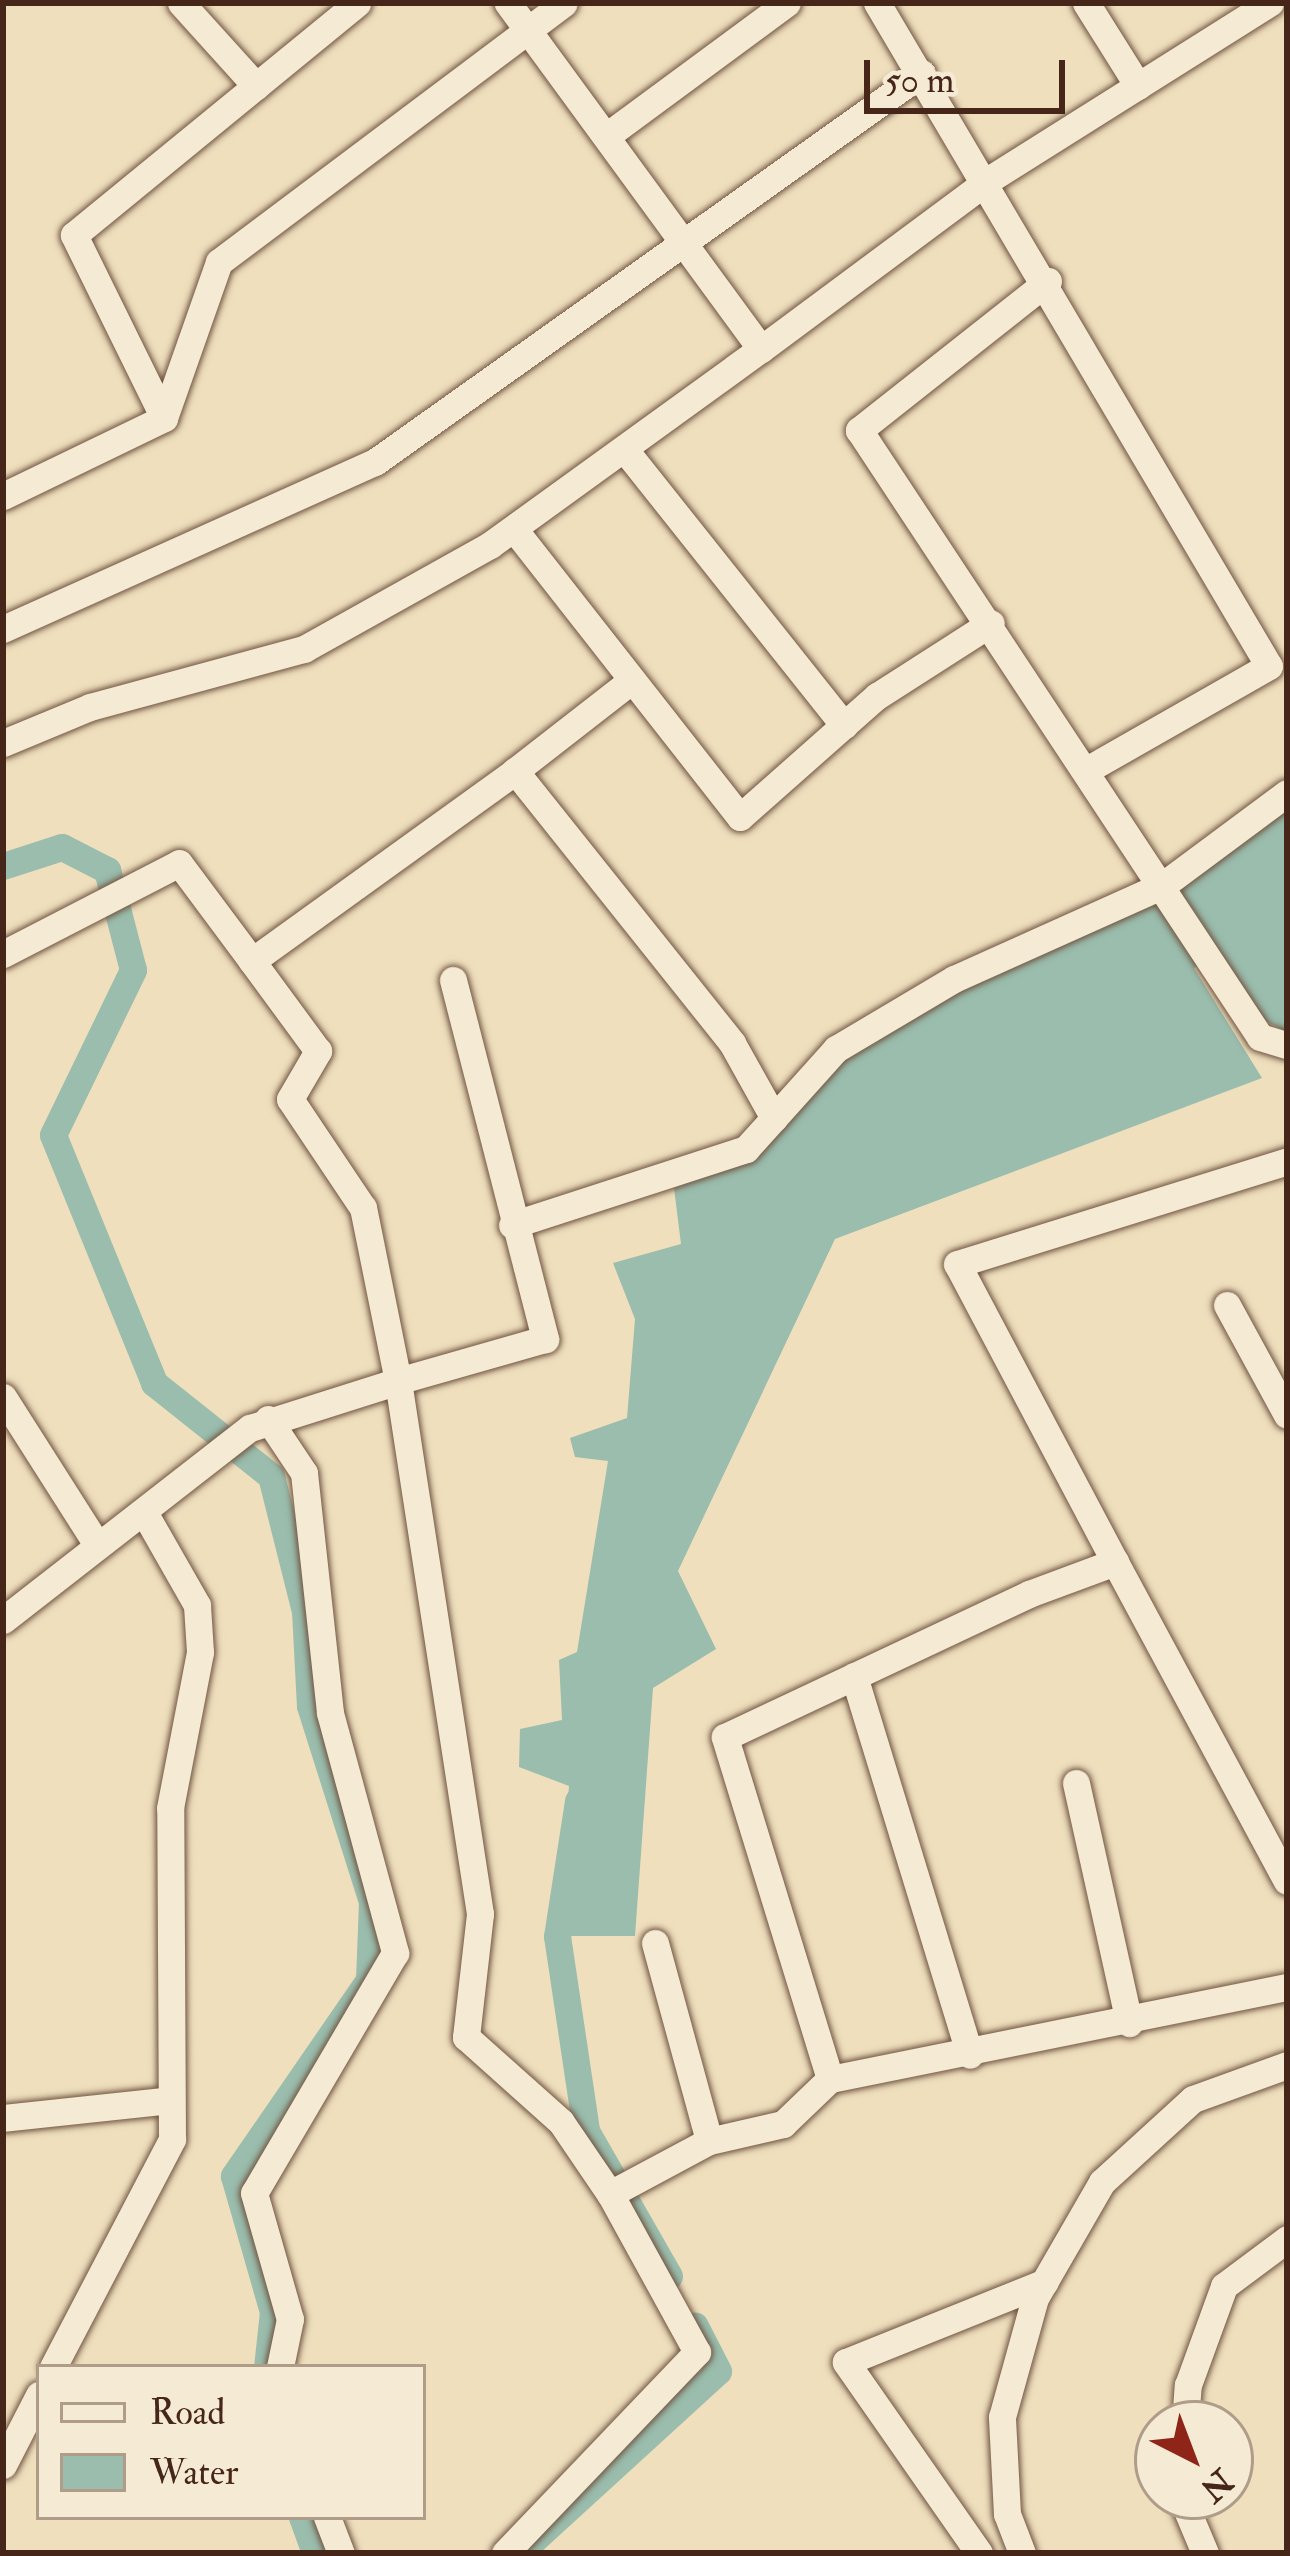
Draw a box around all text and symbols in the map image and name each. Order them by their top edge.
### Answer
scale bar [870,36,1071,110]
text: 50 m [885,58,954,103]
legend [36,2364,426,2520]
text: Road [150,2390,225,2435]
north arrow [1134,2400,1254,2520]
text: Water [150,2450,238,2495]
text: N [1192,2460,1241,2510]

